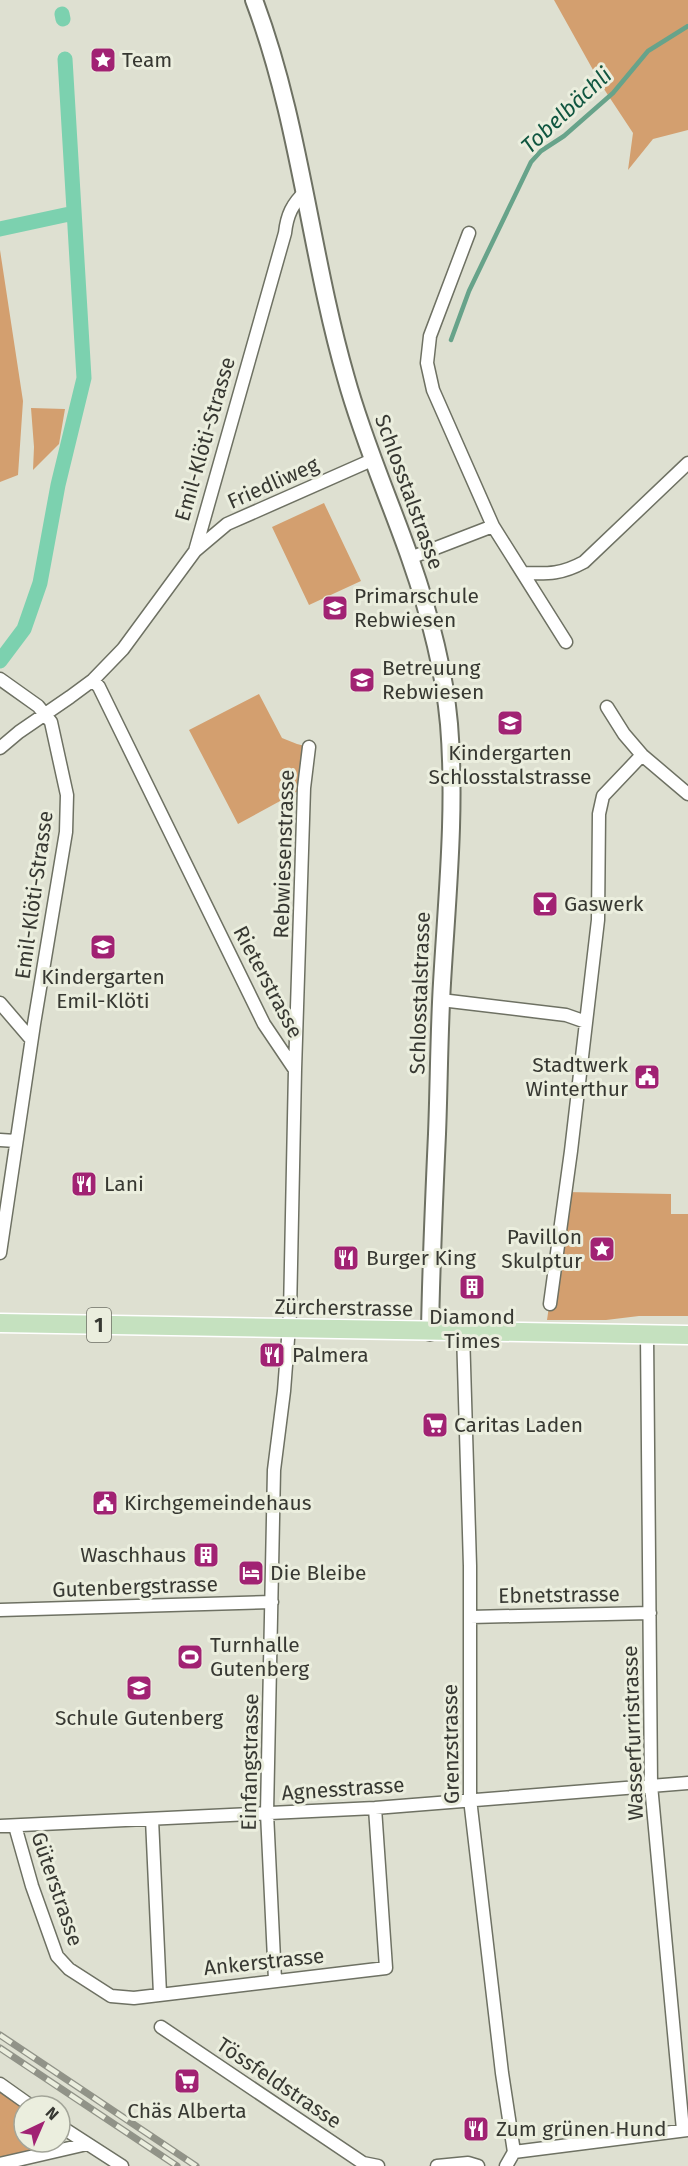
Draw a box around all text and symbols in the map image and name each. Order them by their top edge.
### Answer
place icon: Team [88,45,118,75]
place label: Team [122,47,172,73]
water label: Tobelbächli [515,62,617,159]
street label: Emil-Klöti-Strasse [169,354,241,524]
street label: Schlosstalstrasse [369,411,449,573]
street label: Friedliweg [223,451,323,515]
place label: Primarschule Rebwiesen [354,583,479,633]
school or university icon: Primarschule Rebwiesen [320,593,350,623]
place label: Betreuung Rebwiesen [382,655,484,705]
school or university icon: Betreuung Rebwiesen [347,665,377,695]
school or university icon: Kindergarten Schlosstalstrasse [495,708,525,738]
place label: Kindergarten Schlosstalstrasse [428,740,592,790]
street label: Rebwiesenstrasse [268,769,300,939]
street label: Emil-Klöti-Strasse [9,809,59,981]
bar icon: Gaswerk [530,889,560,919]
place label: Gaswerk [564,891,644,917]
street label: Schlosstalstrasse [404,911,436,1075]
street label: Rieterstrasse [228,921,308,1043]
school or university icon: Kindergarten Emil-Klöti [88,932,118,962]
place label: Kindergarten Emil-Klöti [41,964,165,1014]
place label: Stadtwerk Winterthur [525,1052,628,1102]
public building icon: Stadtwerk Winterthur [632,1062,662,1092]
restaurant icon: Lani [69,1169,99,1199]
place label: Lani [104,1171,144,1197]
place label: Pavillon Skulptur [501,1224,582,1274]
place icon: Pavillon Skulptur [587,1234,617,1264]
restaurant icon: Burger King [331,1243,361,1273]
place label: Burger King [366,1245,476,1271]
building icon: Diamond Times [457,1272,487,1302]
street label: Zürcherstrasse [274,1294,414,1322]
place label: Diamond Times [429,1304,515,1354]
road number: 1 [87,1308,111,1342]
restaurant icon: Palmera [257,1340,287,1370]
place label: Palmera [292,1342,369,1368]
supermarket icon: Caritas Laden [420,1410,450,1440]
place label: Caritas Laden [454,1412,583,1438]
public building icon: Kirchgemeindehaus [90,1488,120,1518]
place label: Kirchgemeindehaus [124,1490,312,1516]
building icon: Waschhaus [191,1540,221,1570]
place label: Waschhaus [80,1542,186,1568]
hotel icon: Die Bleibe [236,1558,266,1588]
place label: Die Bleibe [270,1560,367,1586]
street label: Gutenbergstrasse [52,1571,218,1603]
street label: Ebnetstrasse [498,1581,620,1609]
place label: Turnhalle Gutenberg [210,1632,309,1682]
sports icon: Turnhalle Gutenberg [175,1642,205,1672]
street label: Wasserfurristrasse [617,1645,649,1821]
school or university icon: Schule Gutenberg [124,1673,154,1703]
street label: Grenzstrasse [437,1684,465,1804]
street label: Einfangstrasse [236,1693,264,1831]
place label: Schule Gutenberg [55,1705,223,1731]
street label: Agnesstrasse [281,1772,405,1806]
street label: Güterstrasse [25,1829,89,1949]
street label: Ankerstrasse [202,1943,326,1981]
street label: Tössfeldstrasse [212,2032,346,2134]
supermarket icon: Chäs Alberta [172,2066,202,2096]
north arrow [12,2094,72,2154]
place label: Chäs Alberta [127,2098,247,2124]
text: N [42,2103,62,2124]
restaurant icon: Zum grünen Hund [461,2114,491,2144]
place label: Zum grünen Hund [496,2116,667,2142]

